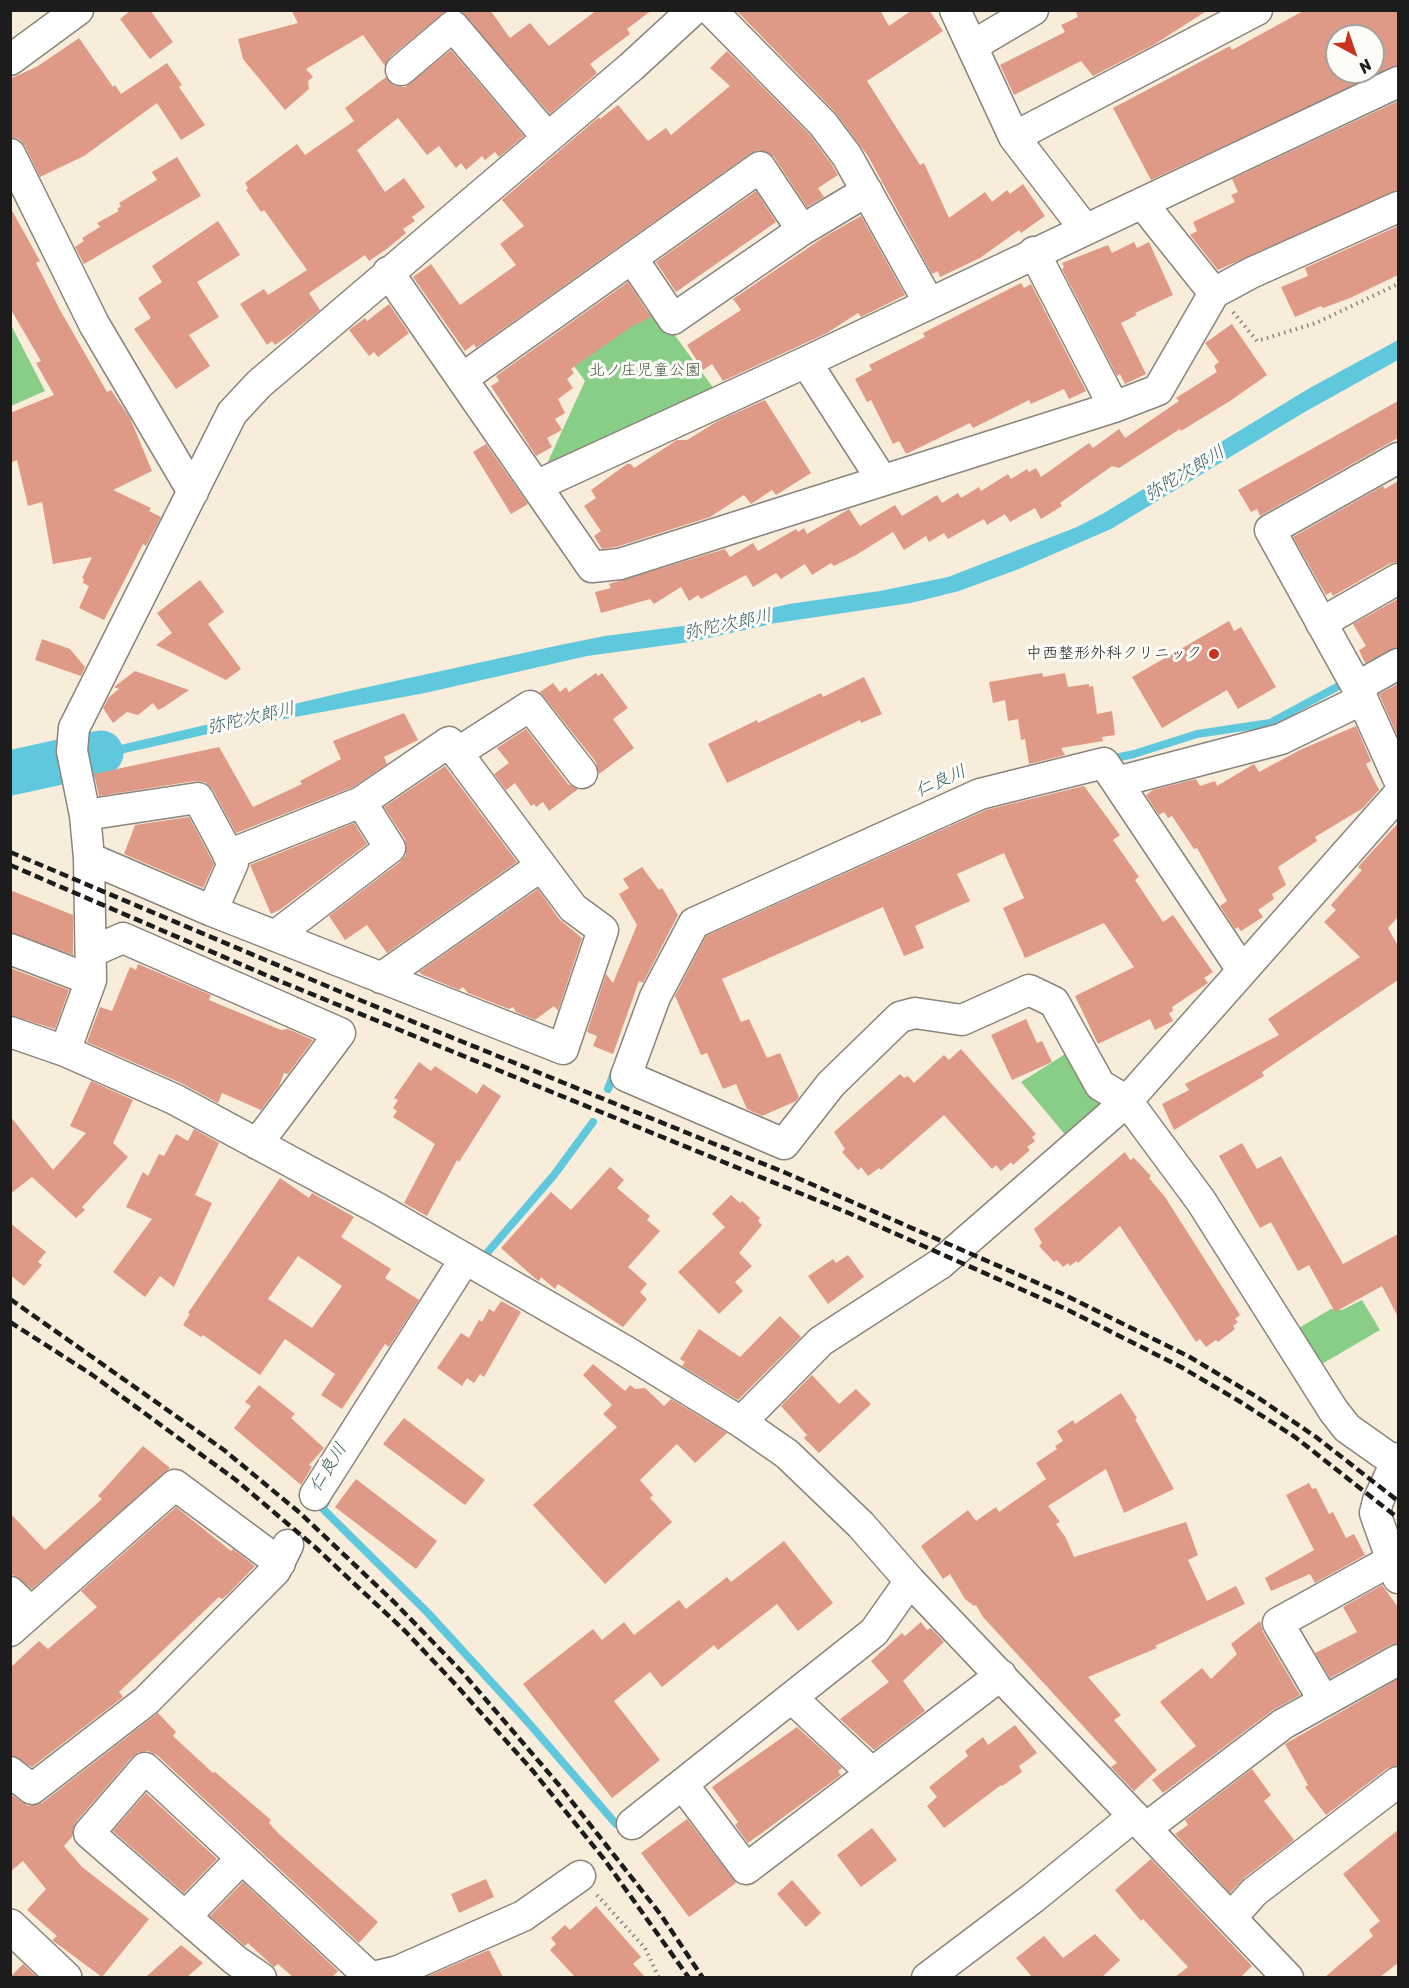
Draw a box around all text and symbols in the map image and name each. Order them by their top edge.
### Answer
north arrow [1325,24,1385,84]
text: N [1352,52,1379,81]
park label: 北ノ庄児童公園 [589,361,701,381]
water label: 弥陀次郎川 [1141,442,1229,506]
water label: 弥陀次郎川 [682,605,774,645]
place label: 中西整形外科クリニック [1026,644,1202,664]
marker: 中西整形外科クリニック [1207,647,1221,661]
water label: 弥陀次郎川 [205,698,297,740]
water label: 仁良川 [912,761,970,803]
water label: 仁良川 [306,1439,352,1497]

